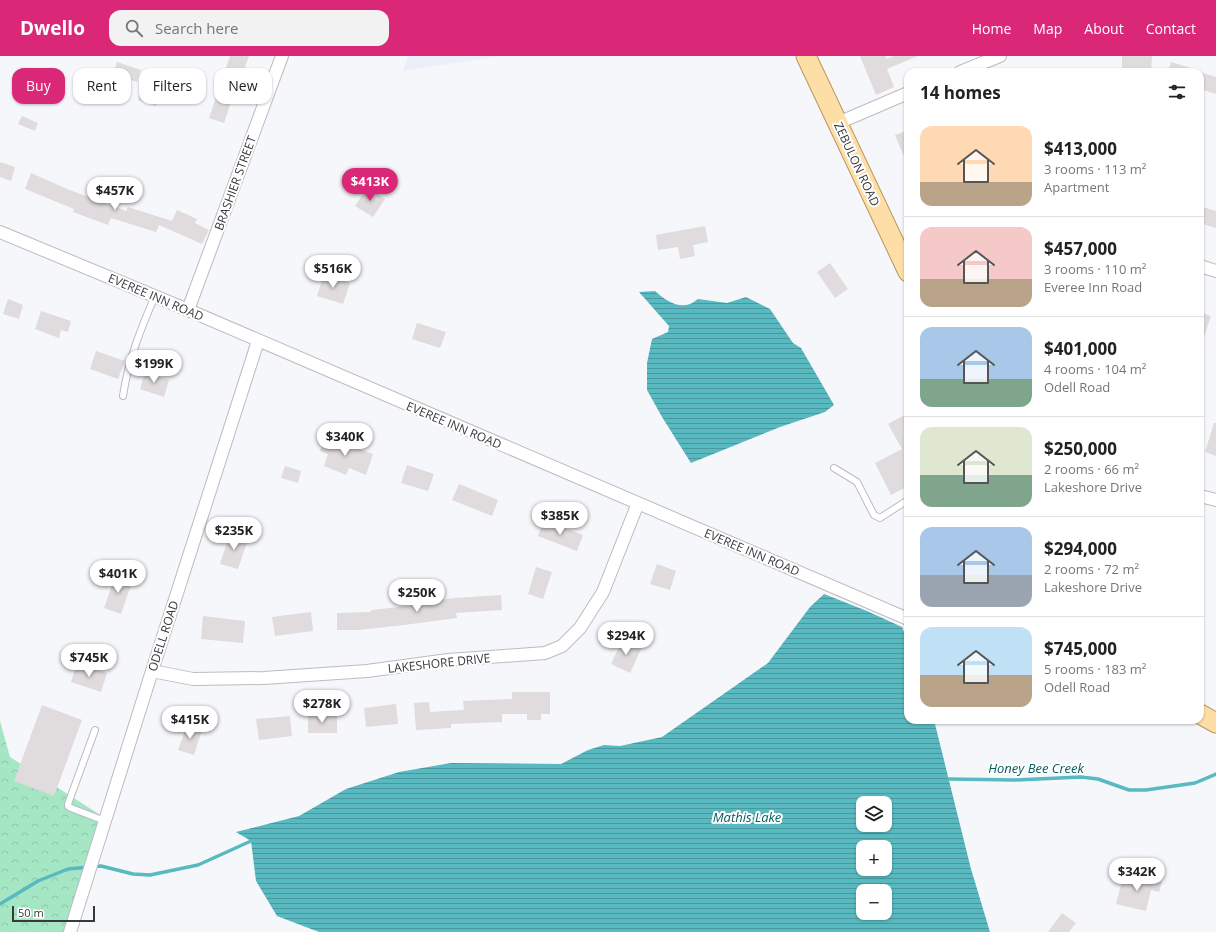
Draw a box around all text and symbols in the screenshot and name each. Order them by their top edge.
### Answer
search box [109,10,389,46]
text: Dwello [20,15,85,41]
icon: search [123,17,145,39]
text: Search here [155,18,239,38]
text: Home [972,19,1011,38]
text: Map [1033,19,1062,38]
text: About [1084,19,1124,38]
text: Contact [1146,19,1196,38]
chip: Buy [12,68,65,104]
chip: Rent [73,68,131,104]
chip: Filters [139,68,206,104]
chip: New [214,68,272,104]
text: 14 homes [920,81,1001,104]
icon: filters [1166,81,1188,103]
street label: ZEBULON ROAD [830,119,884,209]
street label: BRASHIER STREET [210,133,260,233]
text: $413,000 [1044,137,1117,160]
icon: home [952,142,1000,190]
text: 3 rooms · 113 m² [1044,160,1146,178]
pin: $413K [342,168,398,202]
text: $413K [351,172,389,190]
pin: $457K [87,177,143,211]
text: Apartment [1044,178,1109,196]
text: $457K [96,181,134,199]
text: $457,000 [1044,237,1117,260]
icon: home [952,243,1000,291]
pin: $516K [305,255,361,289]
text: $516K [314,259,352,277]
text: 3 rooms · 110 m² [1044,260,1146,278]
street label: EVEREE INN ROAD [106,269,206,325]
text: Everee Inn Road [1044,278,1142,296]
text: $401,000 [1044,337,1117,360]
icon: home [952,343,1000,391]
pin: $199K [126,350,182,384]
text: $199K [135,354,173,372]
text: 4 rooms · 104 m² [1044,360,1146,378]
text: Odell Road [1044,378,1110,396]
street label: EVEREE INN ROAD [404,397,504,453]
pin: $340K [317,423,373,457]
text: $340K [326,427,364,445]
text: $250,000 [1044,437,1117,460]
icon: home [952,443,1000,491]
text: 2 rooms · 66 m² [1044,460,1139,478]
text: Lakeshore Drive [1044,478,1142,496]
pin: $385K [532,502,588,536]
text: $385K [541,506,579,524]
pin: $235K [206,517,262,551]
text: $235K [215,521,253,539]
street label: EVEREE INN ROAD [702,524,802,580]
text: $294,000 [1044,537,1117,560]
icon: home [952,543,1000,591]
pin: $401K [90,560,146,594]
text: 2 rooms · 72 m² [1044,560,1139,578]
text: $401K [99,564,137,582]
text: Lakeshore Drive [1044,578,1142,596]
pin: $250K [389,579,445,613]
text: $250K [398,583,436,601]
street label: ODELL ROAD [144,598,182,674]
pin: $294K [598,622,654,656]
text: $294K [607,626,645,644]
text: $745,000 [1044,637,1117,660]
icon: home [952,643,1000,691]
pin: $745K [61,644,117,678]
text: $745K [70,648,108,666]
street label: LAKESHORE DRIVE [387,649,491,677]
text: 5 rooms · 183 m² [1044,660,1146,678]
text: Odell Road [1044,678,1110,696]
pin: $278K [294,690,350,724]
text: $278K [303,694,341,712]
pin: $415K [162,706,218,740]
text: $415K [171,710,209,728]
water label: Honey Bee Creek [988,759,1084,777]
map controls [856,796,892,920]
button: layers [856,796,892,832]
water label: Mathis Lake [713,808,782,826]
button: + [856,840,892,876]
pin: $342K [1109,858,1165,892]
text: $342K [1118,862,1156,880]
button: − [856,884,892,920]
scale bar [12,904,95,923]
text: 50 m [18,905,44,920]

